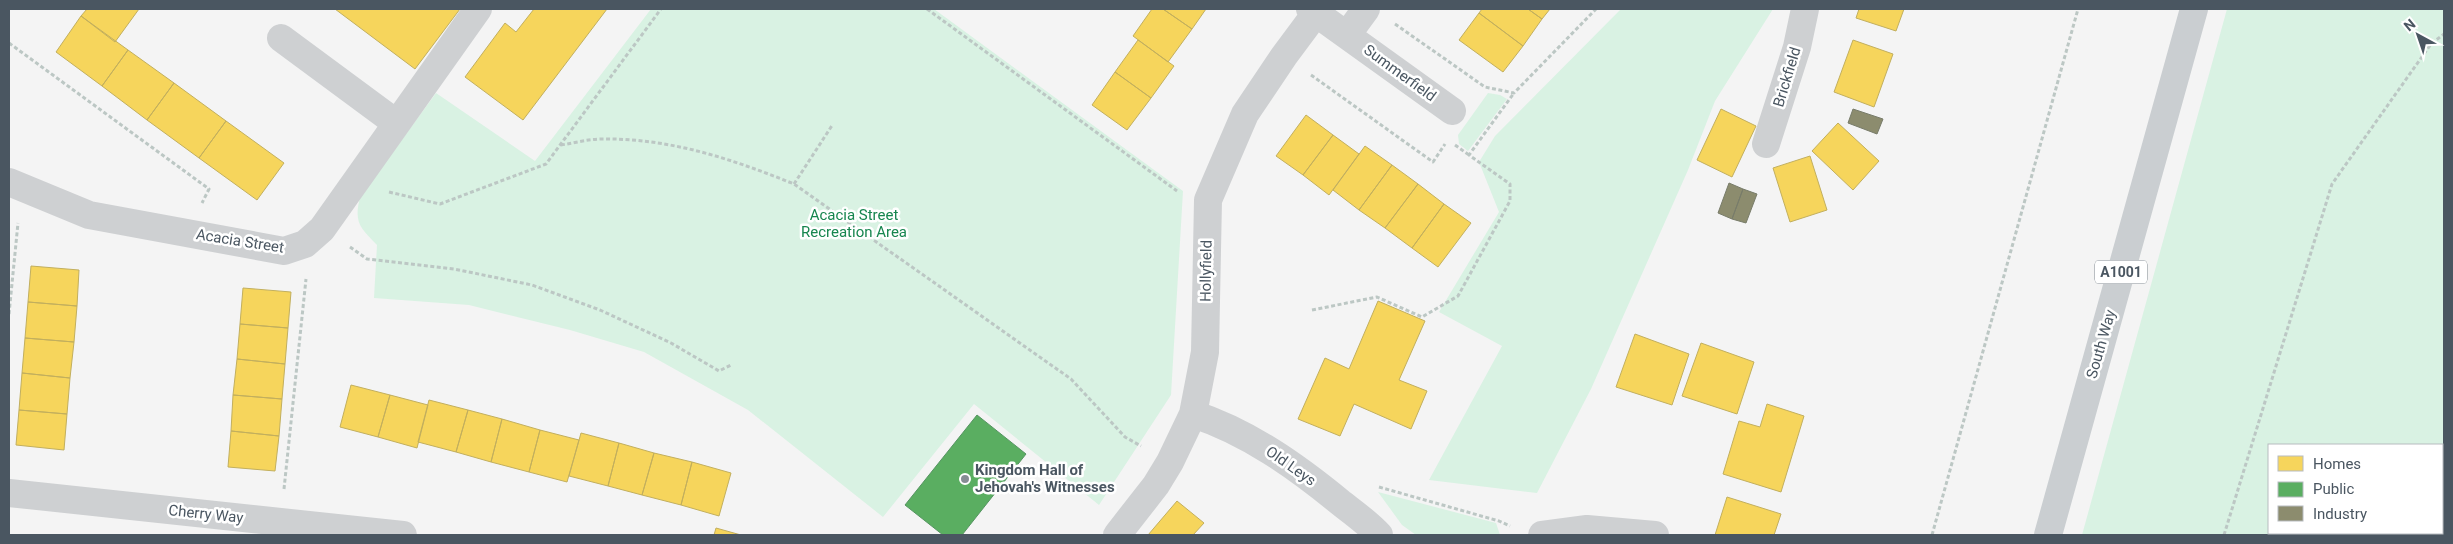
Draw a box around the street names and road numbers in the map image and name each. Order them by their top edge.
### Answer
street label: Summerfield [1360,41,1440,105]
street label: Brickfield [1769,45,1805,109]
street label: Acacia Street [195,225,285,257]
street label: Hollyfield [1196,240,1216,302]
road number: A1001 [2095,260,2147,284]
street label: South Way [2083,307,2119,381]
street label: Old Leys [1263,442,1319,490]
street label: Cherry Way [168,501,244,527]

